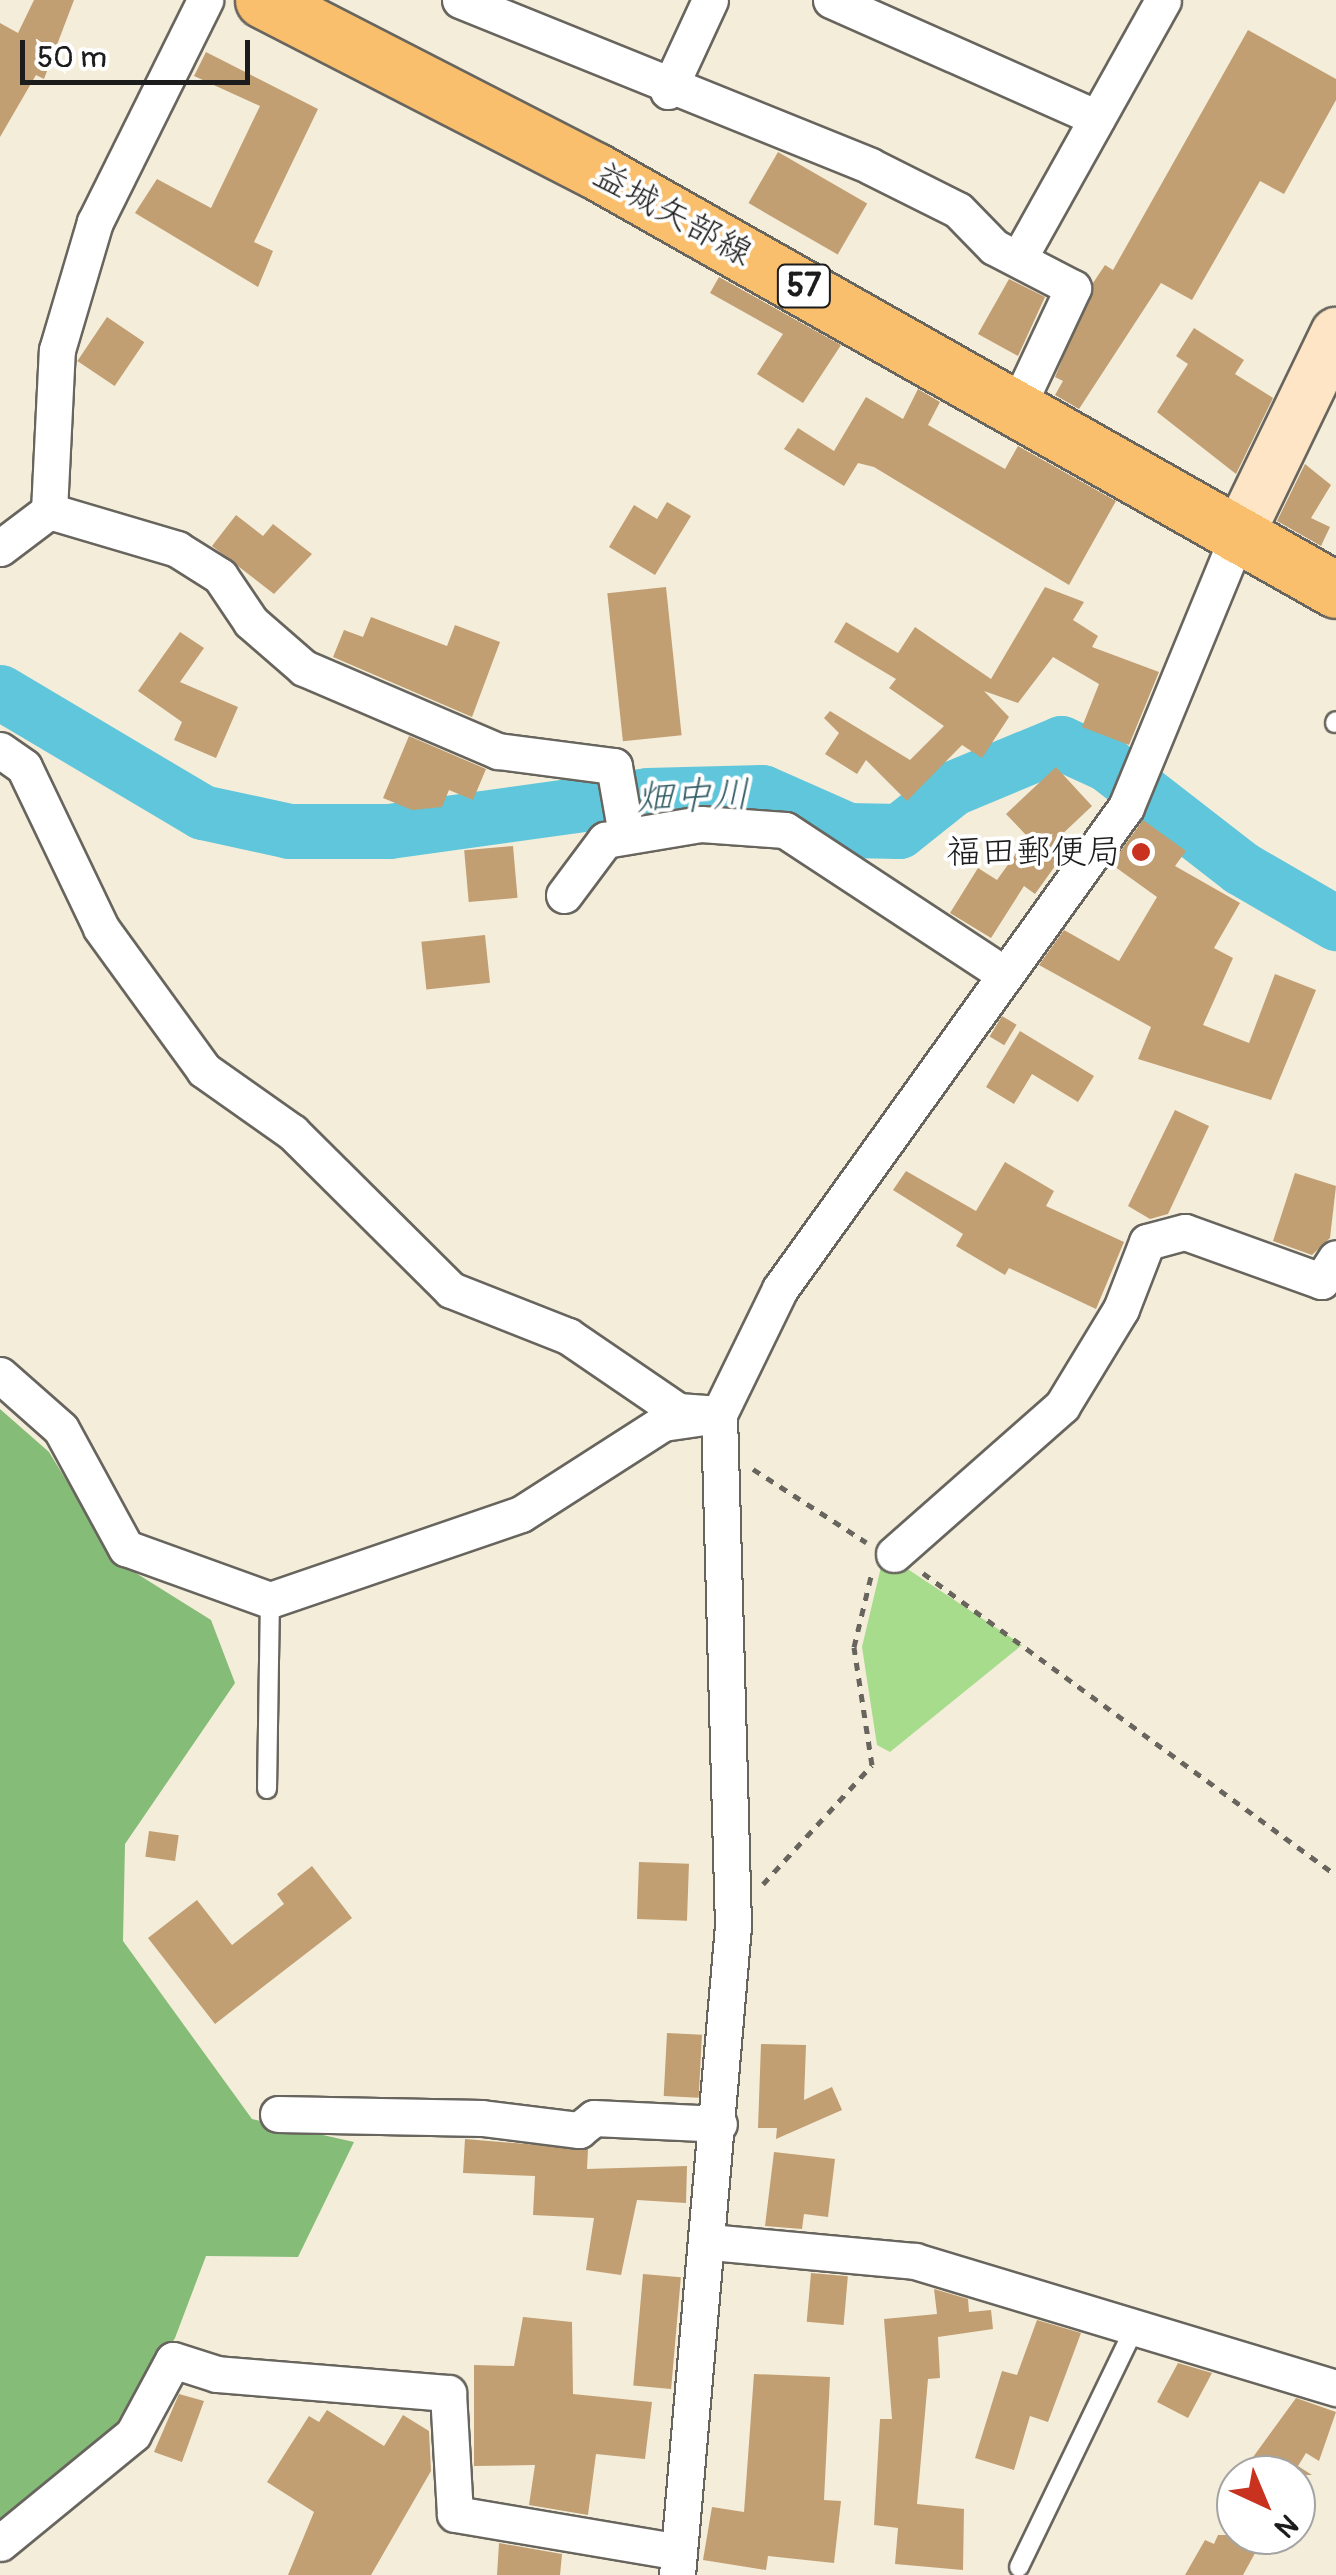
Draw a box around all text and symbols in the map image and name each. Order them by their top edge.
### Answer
scale bar [25,20,255,82]
text: 50 m [37,39,107,76]
street label: 益城矢部線 [586,153,760,275]
road number: 57 [776,259,832,313]
water label: 畑中川 [635,772,751,822]
place label: 福田郵便局 [946,831,1121,873]
marker: 福田郵便局 [1130,841,1152,863]
north arrow [1216,2455,1316,2555]
text: N [1267,2506,1305,2545]

